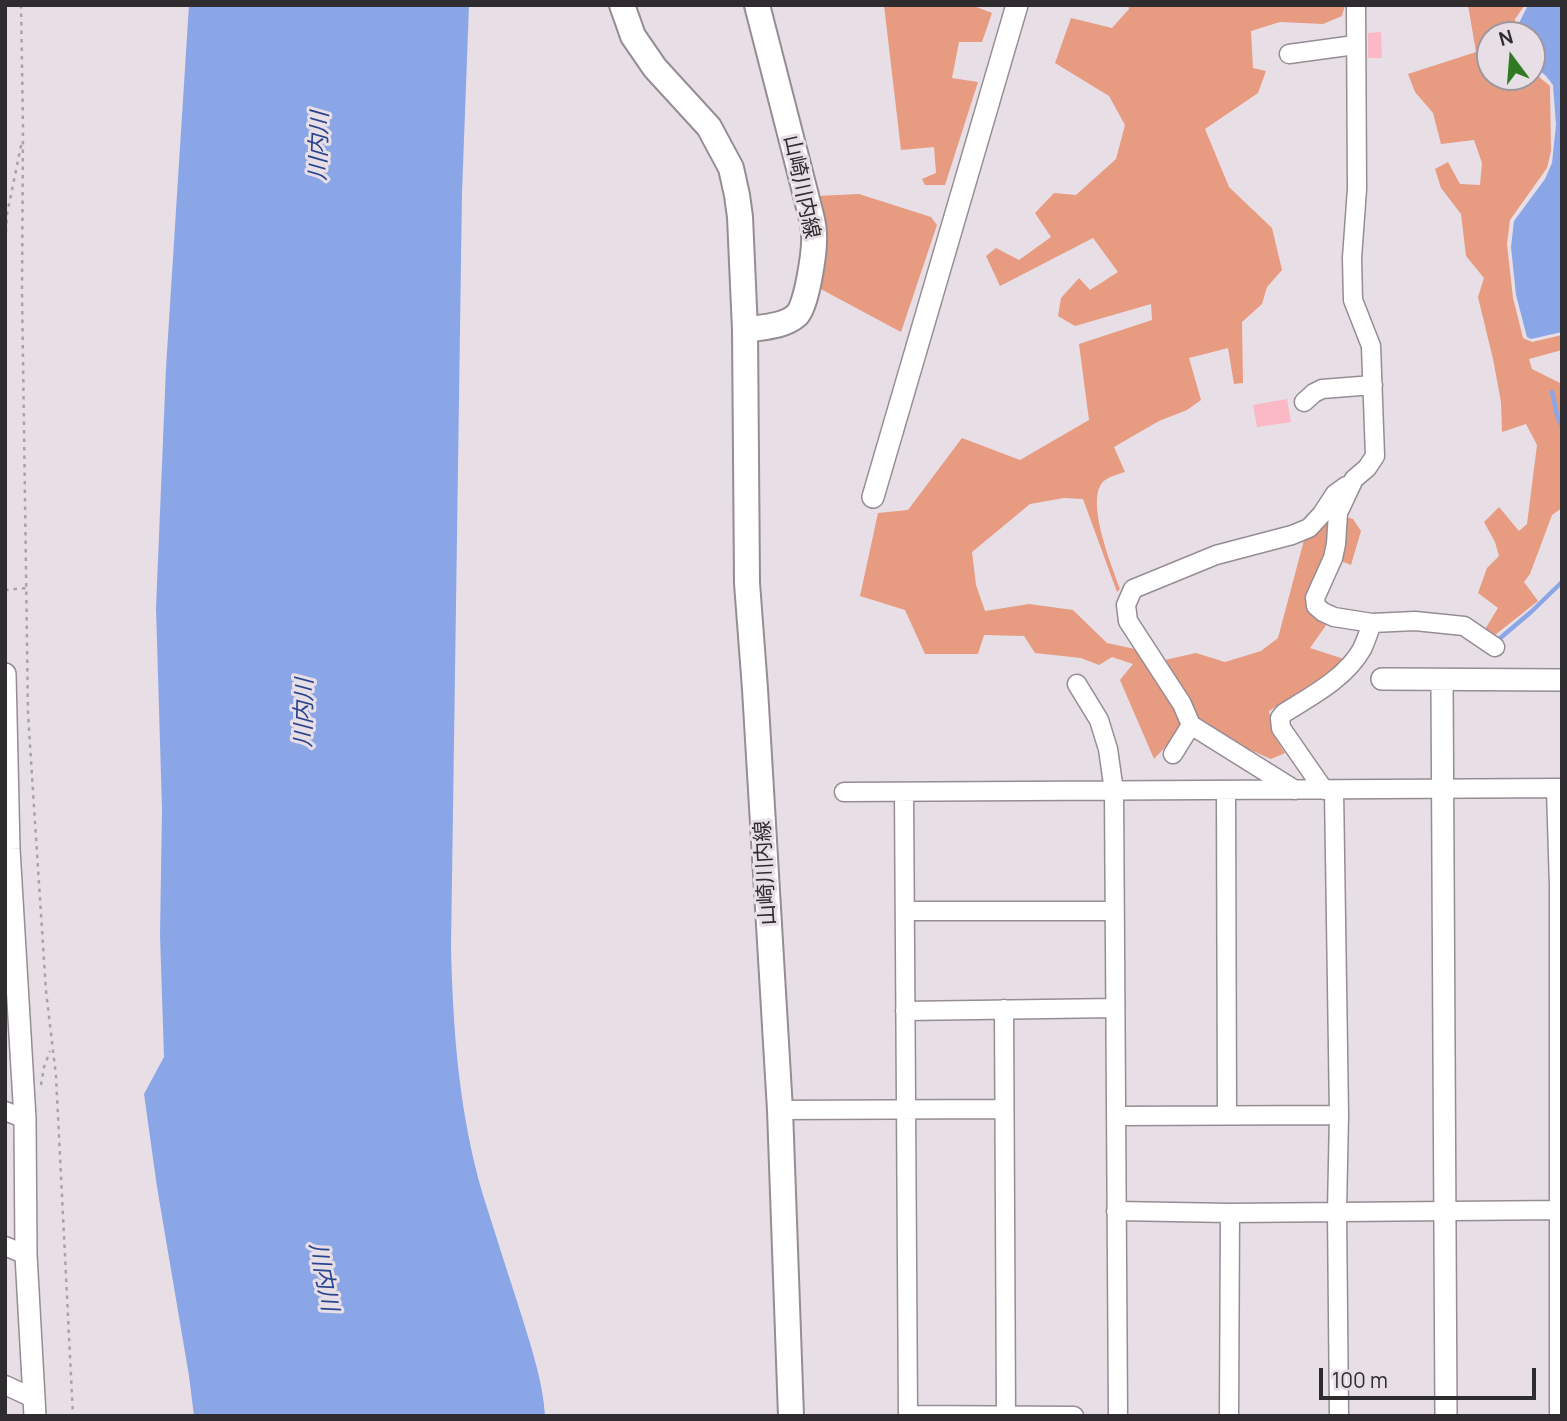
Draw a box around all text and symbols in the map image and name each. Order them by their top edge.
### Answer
north arrow [1476,21,1546,91]
text: N [1496,23,1516,52]
water label: 川内川 [305,111,335,181]
street label: 山崎川内線 [778,133,824,241]
water label: 川内川 [291,678,319,748]
street label: 山崎川内線 [751,820,781,926]
water label: 川内川 [303,1241,343,1313]
scale bar [1322,1354,1539,1398]
text: 100 m [1332,1366,1388,1394]

